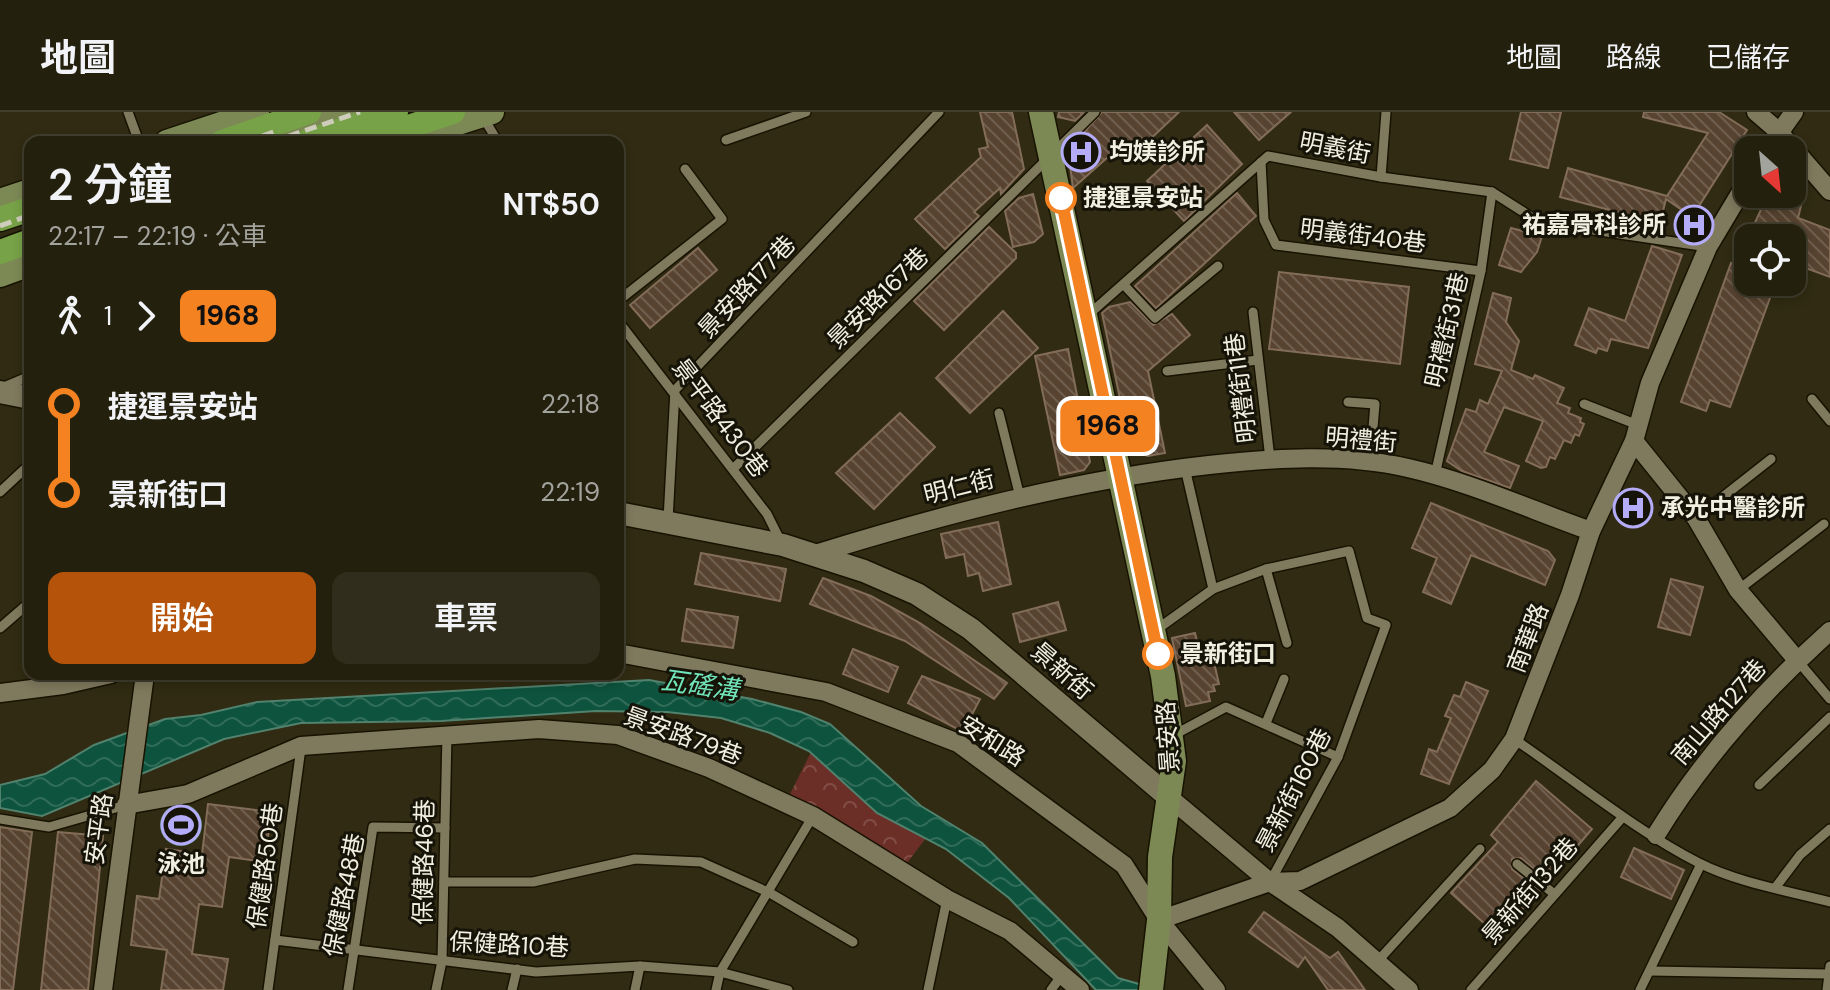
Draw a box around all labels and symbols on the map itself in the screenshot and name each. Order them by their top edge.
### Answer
street label: 明義街 [1297,125,1373,170]
hospital icon: 均媄診所 [1060,131,1102,173]
place label: 均媄診所 [1109,136,1205,167]
north arrow [1734,136,1806,208]
place label: 捷運景安站 [1083,182,1203,213]
marker: 捷運景安站 [1046,183,1076,213]
hospital icon: 祐嘉骨科診所 [1673,204,1715,246]
place label: 祐嘉骨科診所 [1522,209,1666,240]
street label: 明義街40巷 [1298,212,1428,259]
street label: 景安路177巷 [691,229,802,344]
street label: 景安路167巷 [820,240,935,355]
street label: 明禮街31巷 [1418,269,1475,391]
street label: 明禮街11巷 [1218,331,1263,445]
street label: 景平路430巷 [666,352,775,483]
line badge: 1968 [1052,400,1164,452]
street label: 明禮街 [1324,421,1398,458]
street label: 明仁街 [920,463,998,510]
hospital icon: 承光中醫診所 [1612,487,1654,529]
place label: 承光中醫診所 [1661,492,1805,523]
street label: 南華路 [1500,599,1555,677]
street label: 景新街 [1025,635,1100,706]
place label: 景新街口 [1180,638,1276,669]
marker: 景新街口 [1143,639,1173,669]
street label: 南山路127巷 [1664,653,1773,771]
water label: 瓦磘溝 [659,663,745,708]
street label: 景安路79巷 [620,700,746,771]
street label: 景安路 [1150,700,1185,774]
street label: 安和路 [954,708,1031,773]
street label: 景新街160巷 [1249,723,1338,857]
street label: 安平路 [78,791,119,867]
street label: 保健路46巷 [407,799,440,925]
street label: 保健路50巷 [240,801,289,931]
sports icon: 泳池 [160,804,202,846]
street label: 保健路48巷 [316,831,371,959]
street label: 景新街132巷 [1475,831,1584,950]
place label: 泳池 [157,848,205,879]
street label: 保健路10巷 [448,926,570,963]

